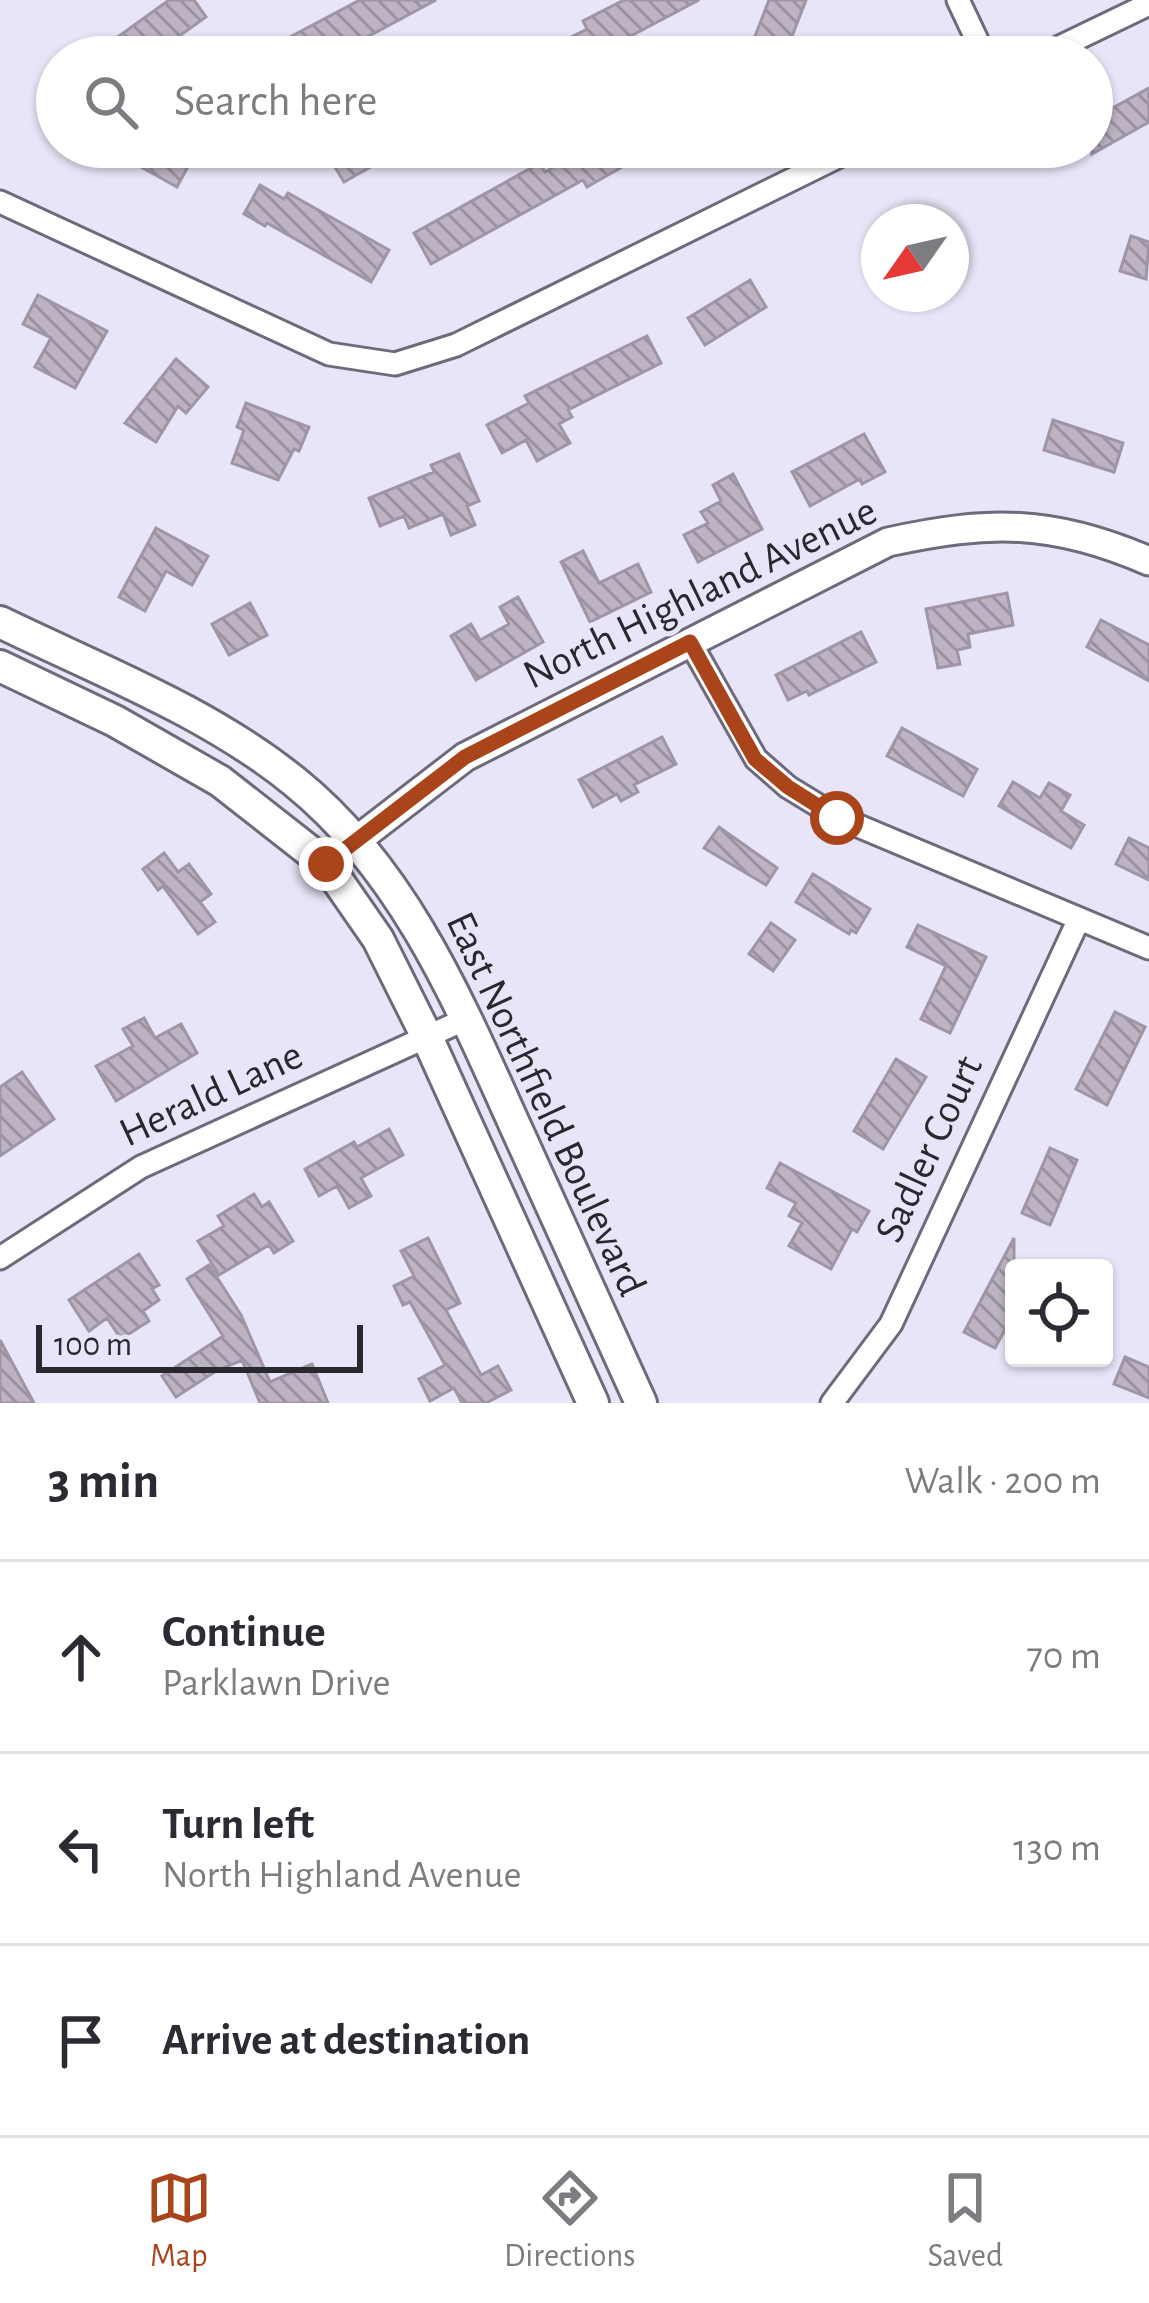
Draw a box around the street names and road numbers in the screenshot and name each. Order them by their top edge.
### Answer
street label: North Highland Avenue [517,489,883,697]
street label: East Northfield Boulevard [439,906,653,1302]
street label: Herald Lane [113,1033,309,1155]
street label: Sadler Court [868,1050,990,1248]

